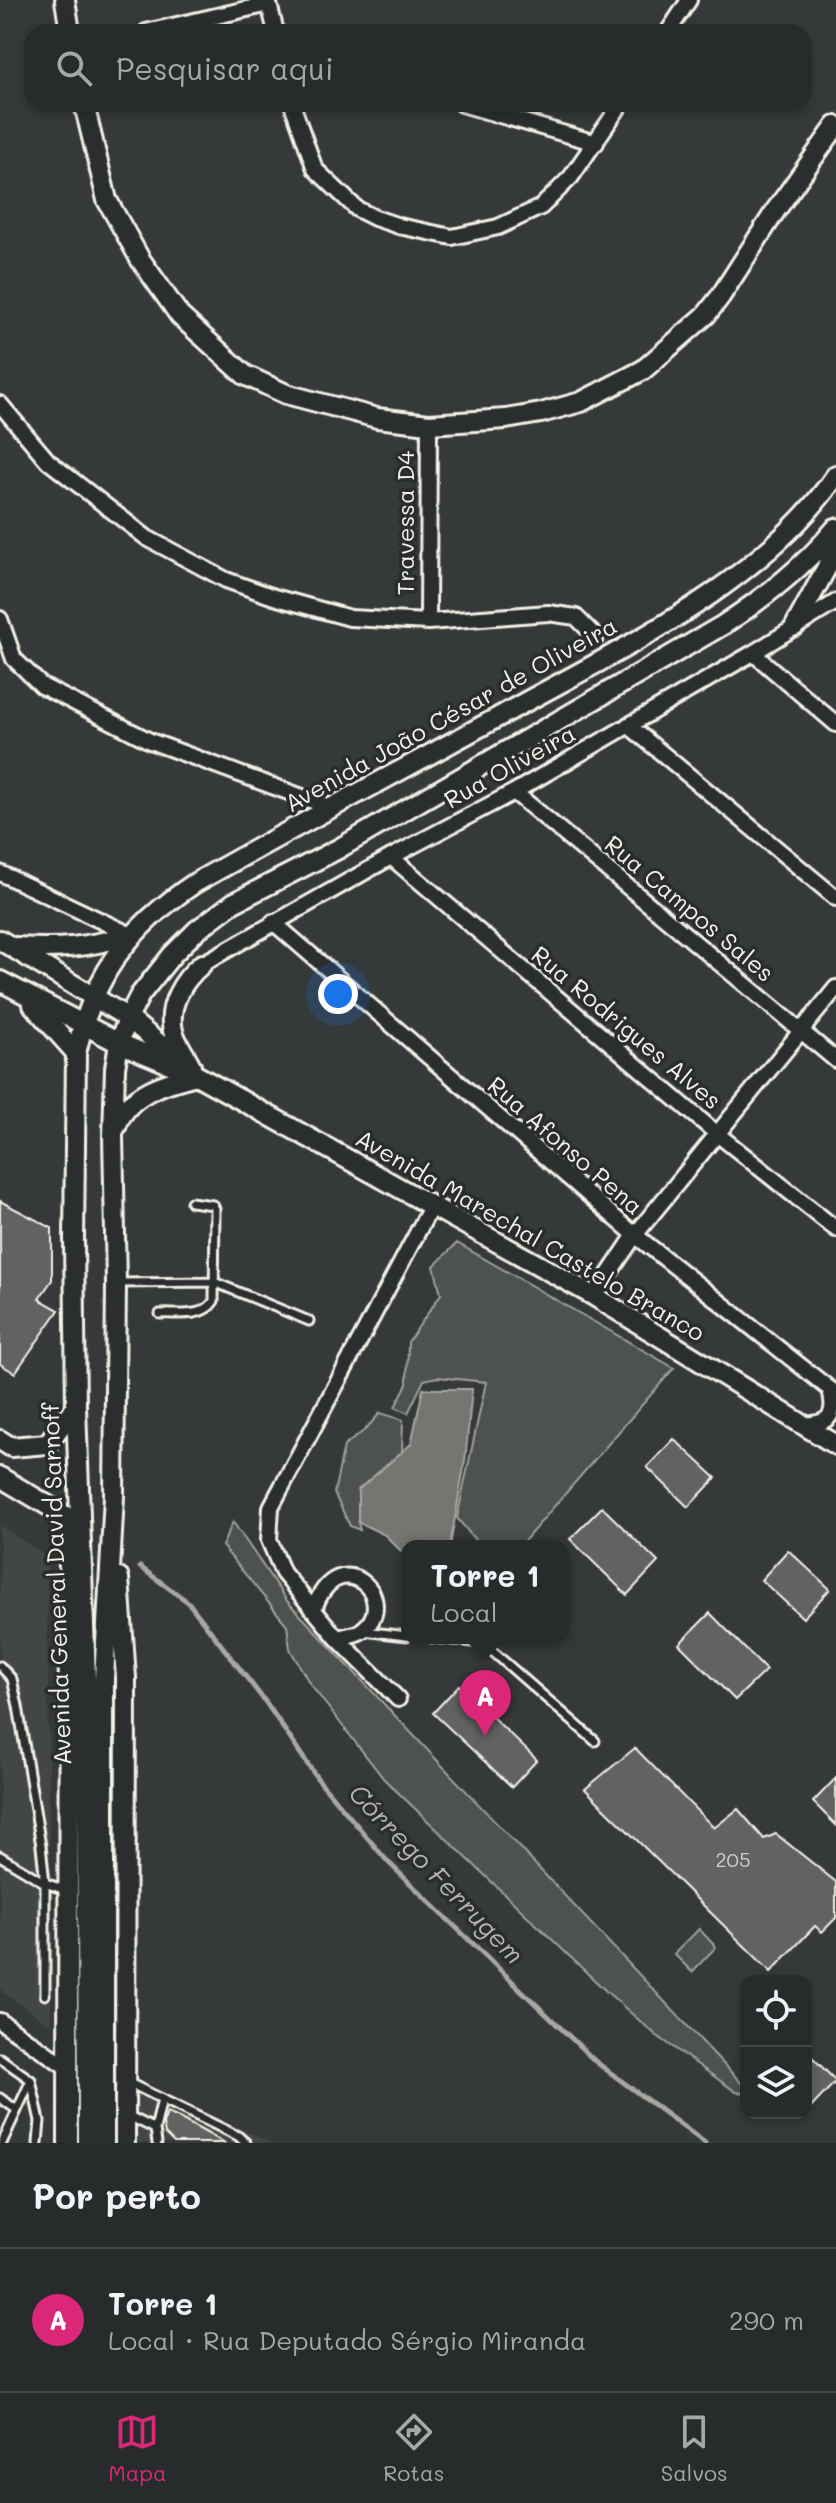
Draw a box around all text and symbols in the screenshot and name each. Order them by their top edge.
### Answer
search box [24,24,812,112]
icon: search [52,46,96,90]
text: Pesquisar aqui [116,48,334,88]
street label: Travessa D4 [389,451,420,595]
street label: Avenida João César de Oliveira [279,609,622,818]
street label: Rua Oliveira [438,717,580,814]
street label: Rua Campos Sales [599,828,781,988]
street label: Rua Rodrigues Alves [526,938,728,1115]
your location [318,974,358,1014]
street label: Rua Afonso Pena [482,1069,650,1221]
street label: Avenida Marechal Castelo Branco [351,1122,711,1348]
street label: Avenida General David Sarnoff [34,1402,77,1766]
popup [401,1540,569,1644]
text: Torre 1 [430,1555,540,1595]
text: Local [430,1595,498,1629]
pin: A [459,1670,511,1736]
water label: Córrego Ferrugem [342,1776,532,1971]
house number: 205 [715,1846,751,1872]
map controls [740,1975,812,2119]
button: locate [740,1975,812,2047]
button: layers [740,2047,812,2119]
text: Por perto [32,2173,201,2218]
text: Torre 1 [108,2283,217,2323]
text: A [49,2303,67,2337]
text: 290 m [729,2303,804,2337]
text: Local · Rua Deputado Sérgio Miranda [108,2323,586,2357]
tab: Mapa [108,2410,167,2487]
tab: Rotas [383,2410,444,2487]
tab: Salvos [661,2410,728,2487]

